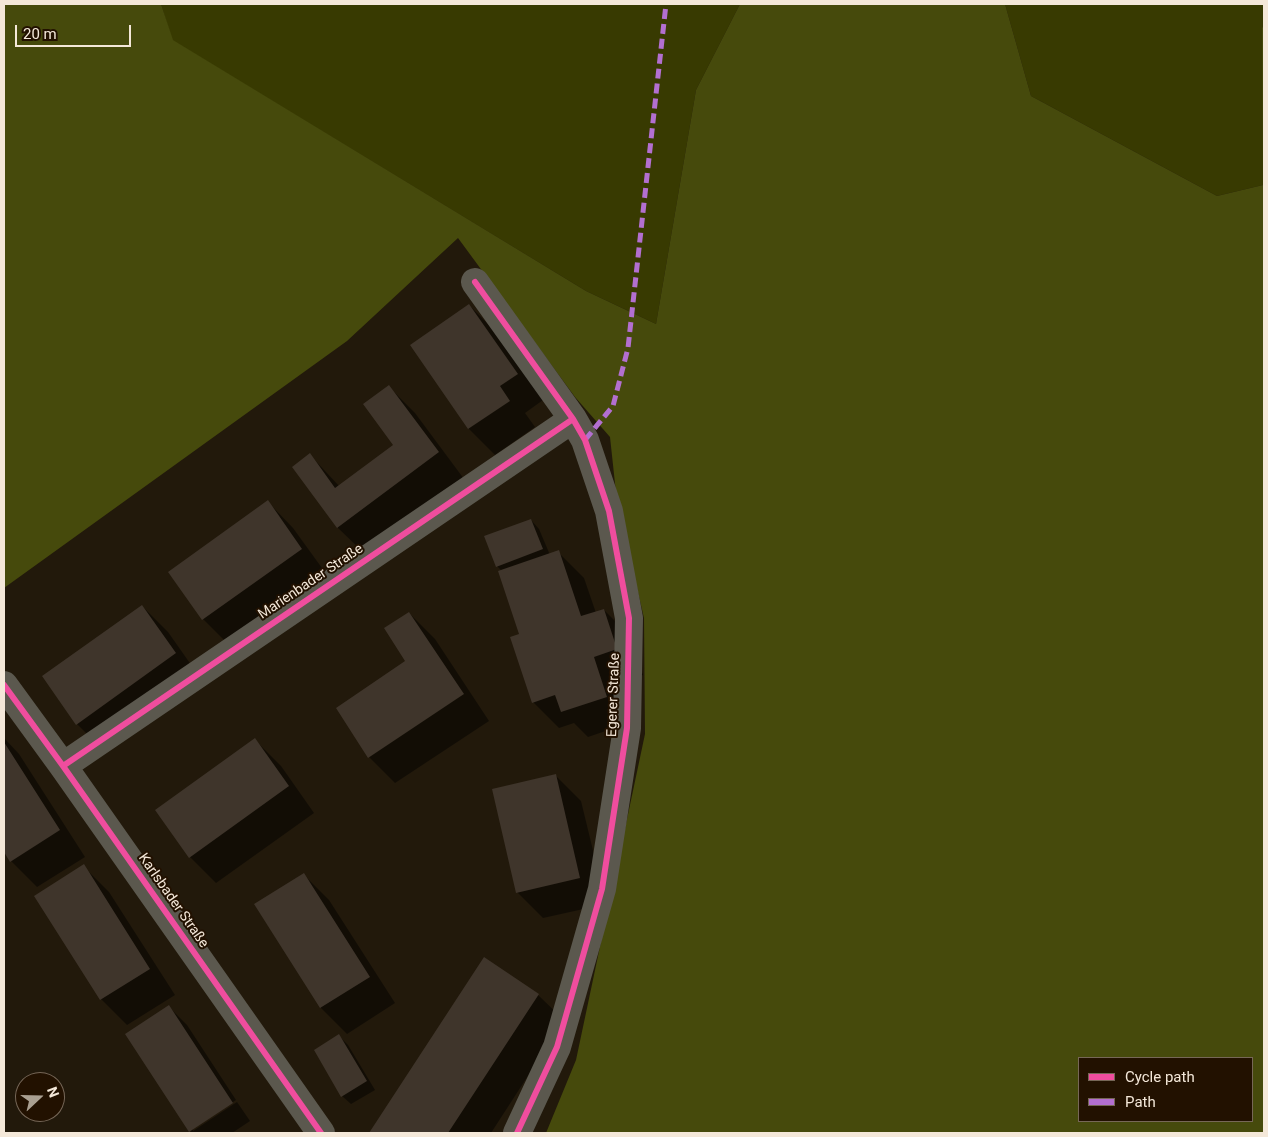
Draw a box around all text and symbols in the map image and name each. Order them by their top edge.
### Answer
scale bar [18,15,134,47]
text: 20 m [23,25,57,43]
street label: Marienbader Straße [255,541,367,623]
street label: Egerer Straße [604,653,624,737]
street label: Karlsbader Straße [134,851,212,951]
legend [1078,1057,1253,1122]
text: Cycle path [1125,1068,1195,1086]
north arrow [15,1072,65,1122]
text: N [44,1084,62,1099]
text: Path [1125,1093,1156,1111]

